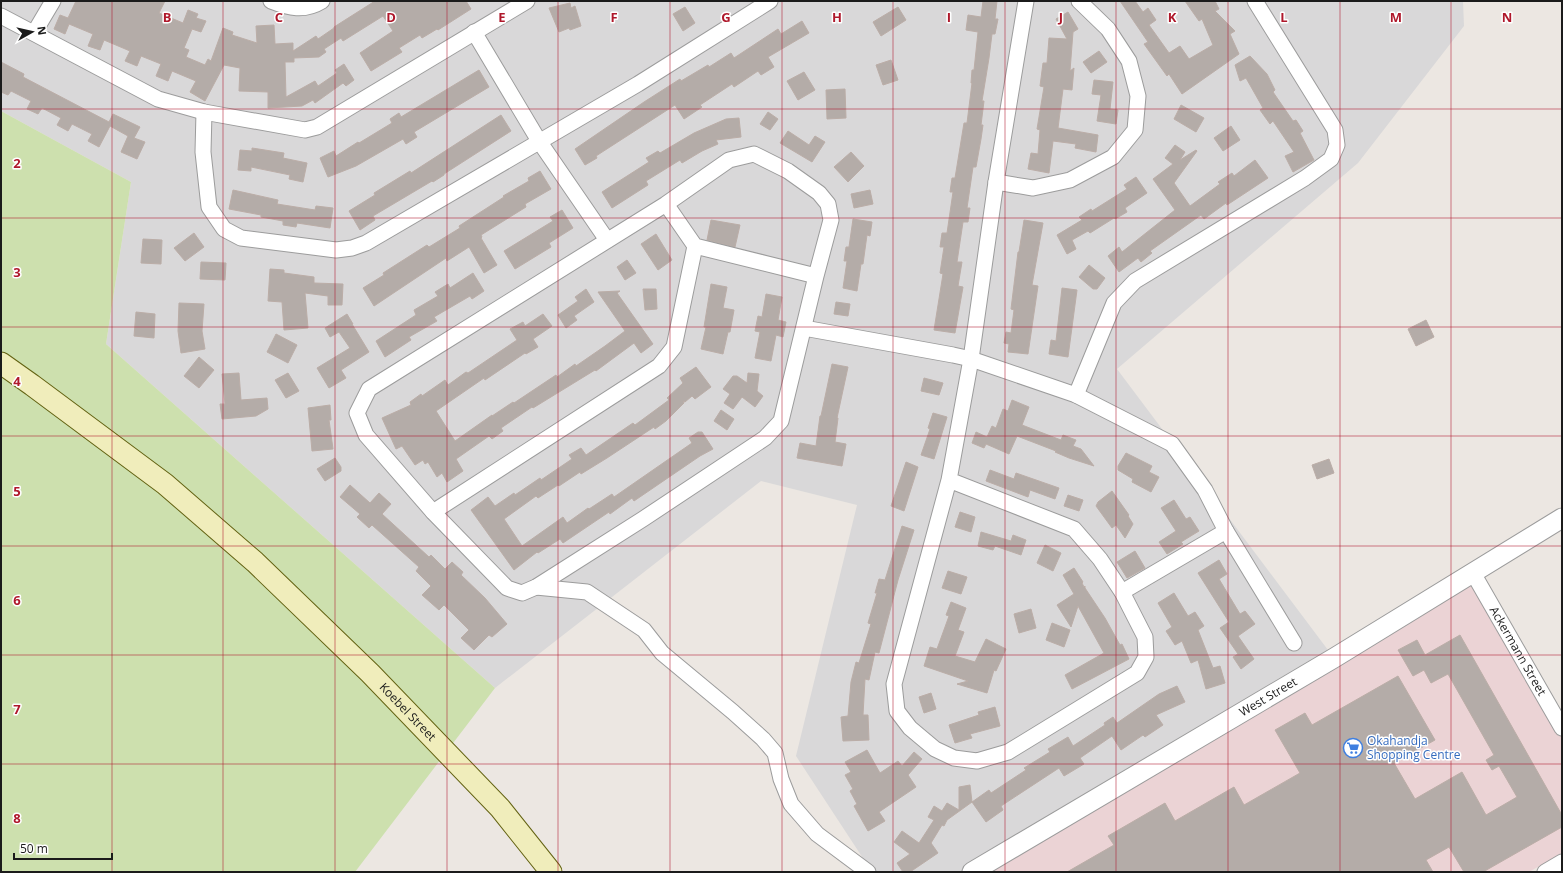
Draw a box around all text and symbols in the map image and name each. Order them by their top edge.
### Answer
text: B [163,8,172,26]
text: C [275,8,283,26]
text: D [386,8,396,26]
text: E [498,8,506,26]
text: F [610,8,618,26]
text: G [721,8,731,26]
text: H [832,8,842,26]
text: I [947,8,951,26]
text: J [1058,8,1063,26]
text: K [1168,8,1177,26]
text: L [1280,8,1288,26]
text: M [1390,8,1402,26]
text: N [1502,8,1512,26]
north arrow [12,12,52,52]
text: N [34,25,50,36]
text: 2 [13,154,21,172]
text: 3 [13,263,21,281]
text: 4 [13,372,21,390]
text: 5 [13,482,21,500]
text: 6 [13,591,21,609]
street label: Ackermann Street [1486,603,1551,699]
street label: West Street [1236,673,1300,720]
street label: Koebel Street [376,679,440,745]
text: 7 [13,700,21,718]
place label: Okahandja Shopping Centre [1367,732,1461,763]
supermarket icon: Okahandja Shopping Centre [1342,737,1364,759]
text: 8 [13,809,21,827]
scale bar [14,835,112,861]
text: 50 m [20,840,48,857]

